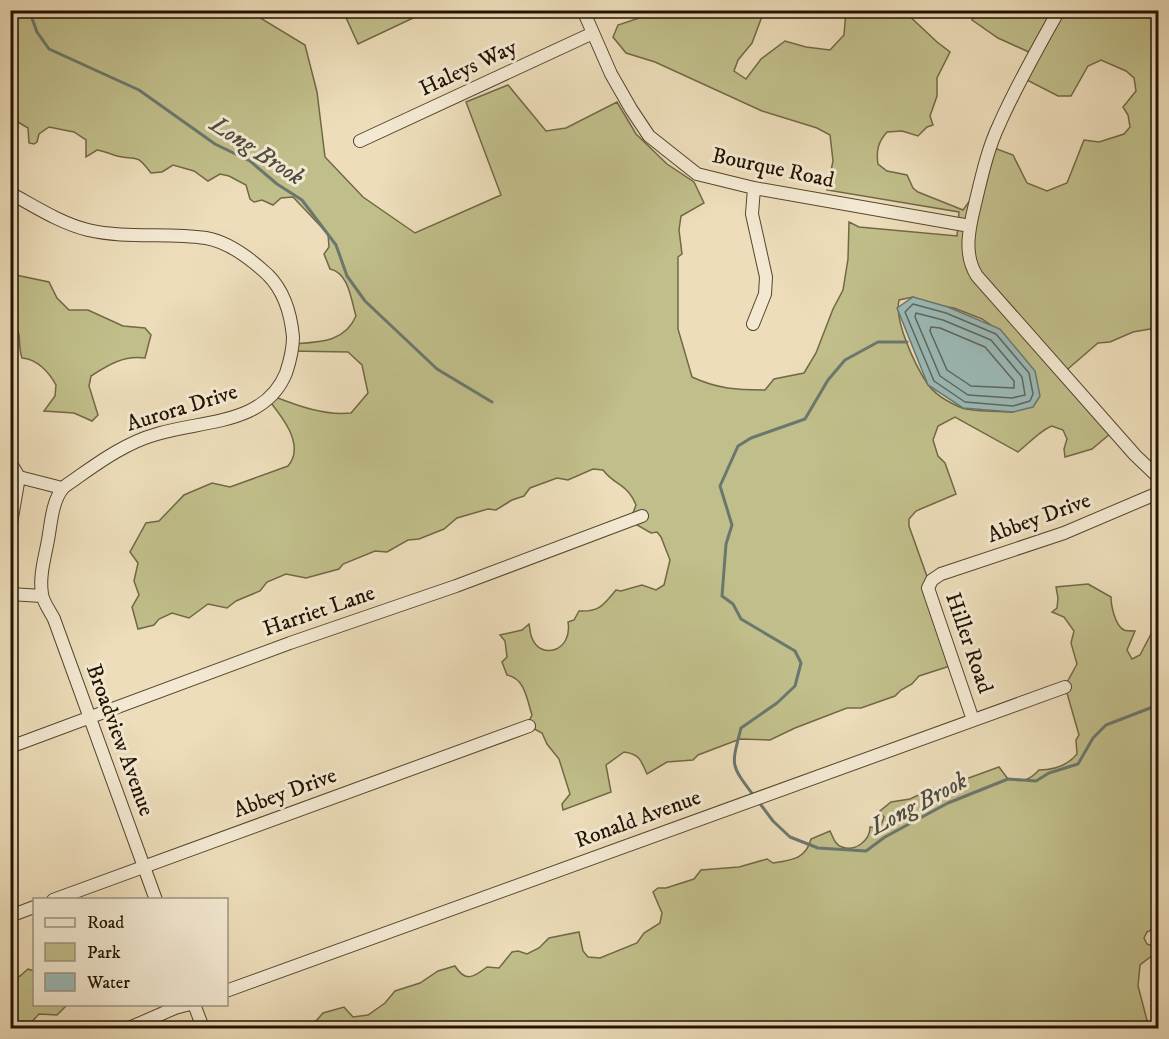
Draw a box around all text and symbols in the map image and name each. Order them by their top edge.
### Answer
street label: Haleys Way [415,33,522,102]
water label: Long Brook [203,109,310,192]
street label: Bourque Road [709,142,837,194]
street label: Aurora Drive [123,378,241,438]
street label: Abbey Drive [984,487,1094,549]
street label: Harriet Lane [260,579,378,643]
street label: Hiller Road [939,589,999,697]
street label: Broadview Avenue [80,660,160,820]
street label: Abbey Drive [230,762,340,824]
water label: Long Brook [864,766,973,843]
street label: Ronald Avenue [571,784,705,854]
legend [33,898,228,1006]
text: Road [87,912,124,934]
text: Park [87,942,121,964]
text: Water [86,972,130,994]

